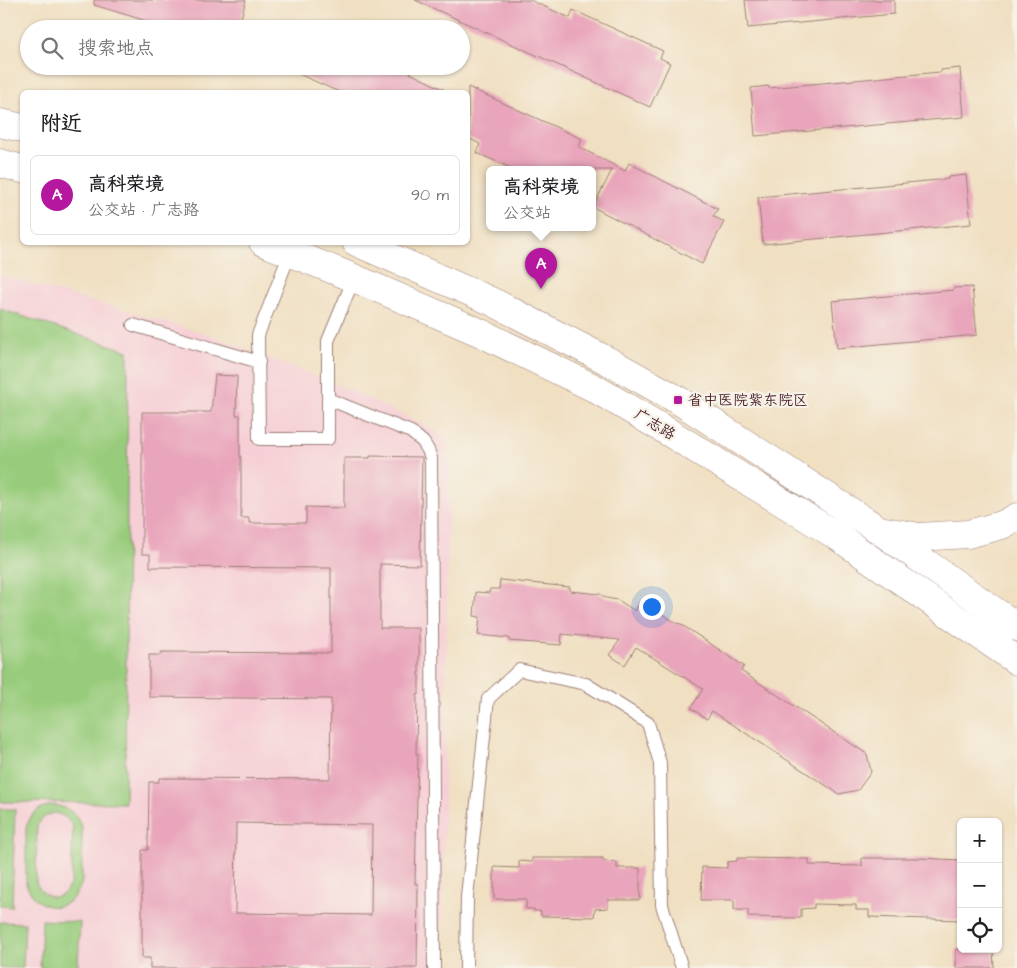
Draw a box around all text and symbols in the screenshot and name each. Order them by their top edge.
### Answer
search box [20,20,470,75]
icon: search [38,34,66,62]
text: 搜索地点 [78,35,154,62]
text: 附近 [40,109,82,138]
popup [486,166,596,231]
text: 高科荣境 [88,171,164,198]
text: 高科荣境 [503,174,579,201]
text: A [52,184,62,206]
text: 90 m [411,184,449,206]
text: 公交站 · 广志路 [88,199,199,221]
text: 公交站 [503,202,551,224]
pin: A [525,248,557,289]
place label: 省中医院紫东院区 [688,390,808,411]
marker: 省中医院紫东院区 [672,394,684,406]
street label: 广志路 [630,404,679,445]
your location [639,594,665,620]
map controls [957,818,1002,953]
button: + [957,818,1002,863]
button: − [957,863,1002,908]
button: locate [957,908,1002,953]

